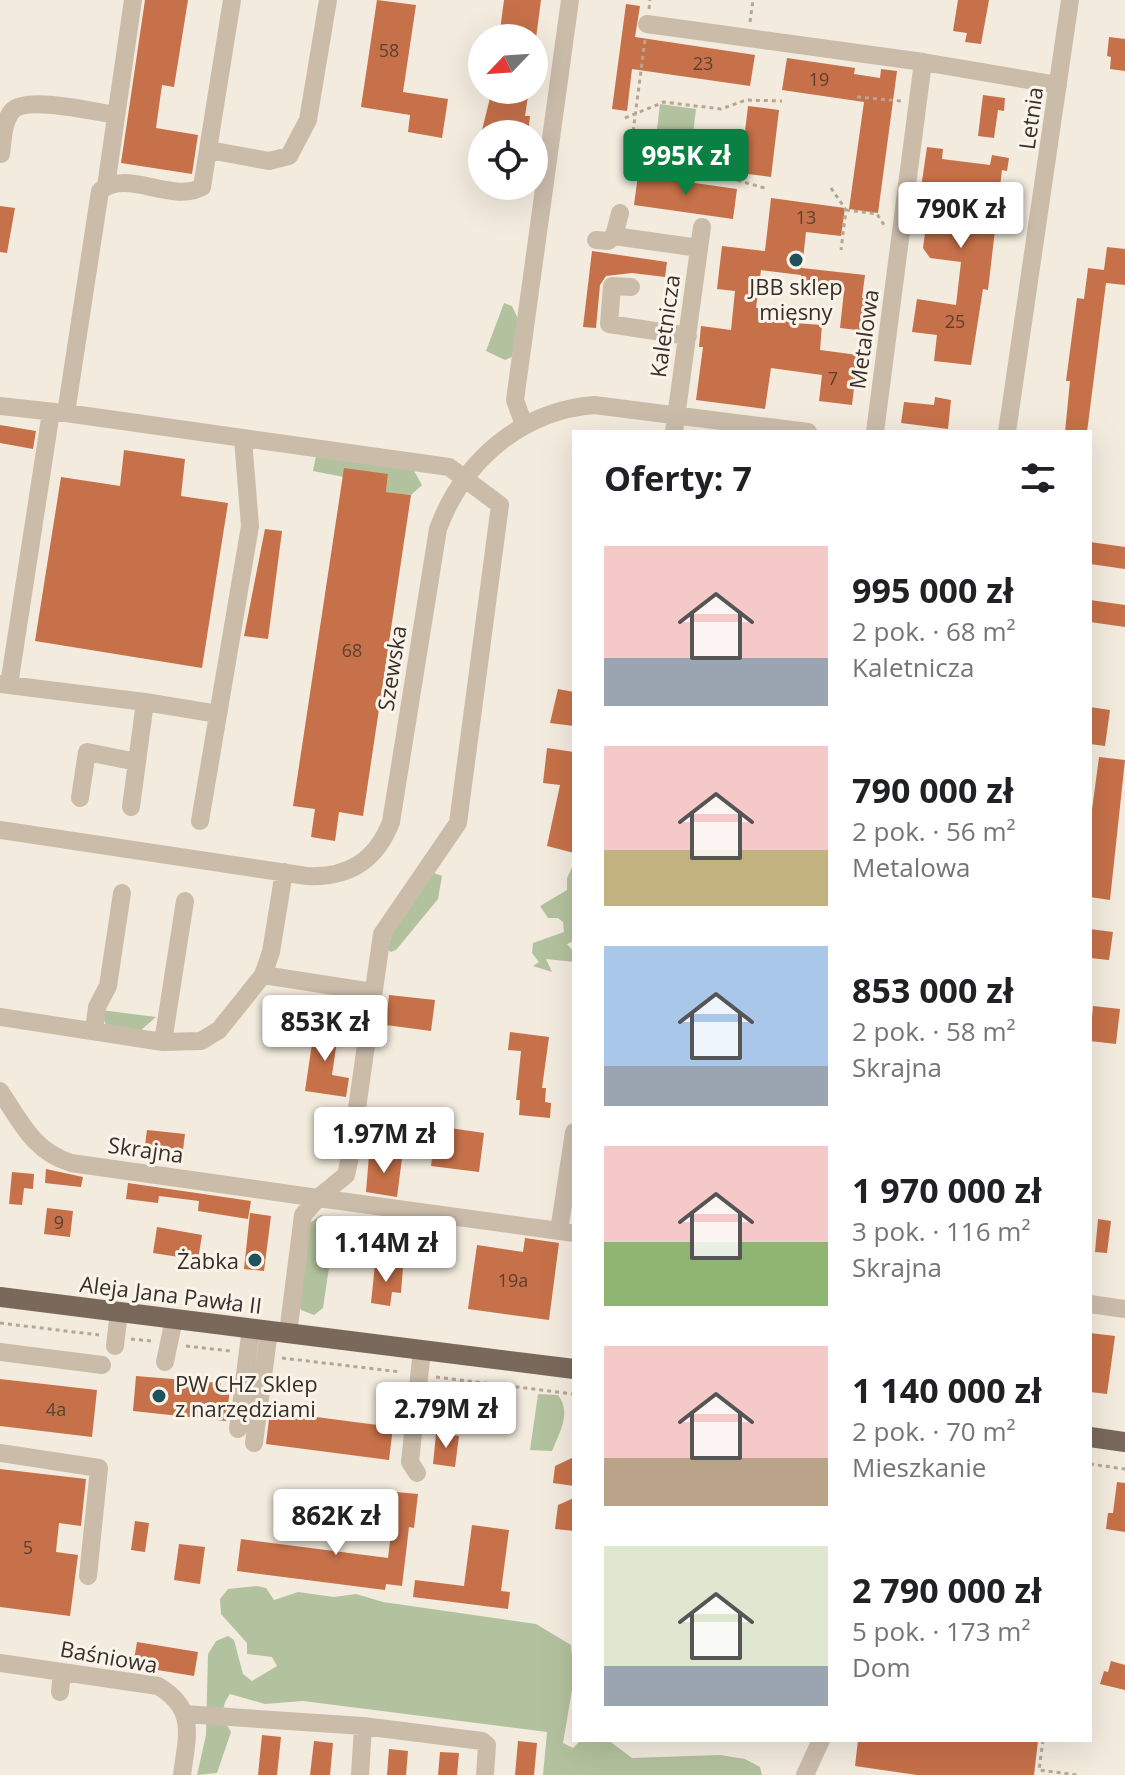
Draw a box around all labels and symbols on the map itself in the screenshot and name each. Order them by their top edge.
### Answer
north arrow [468,24,548,104]
house number: 58 [379,38,399,62]
house number: 23 [693,51,713,75]
house number: 19 [809,67,829,91]
street label: Letnia [1011,85,1049,151]
pin: 995K zł [612,129,760,197]
pin: 790K zł [887,182,1035,250]
house number: 13 [796,205,816,229]
marker: JBB sklep mięsny [787,251,805,269]
place label: JBB sklep mięsny [747,271,843,326]
street label: Kaletnicza [642,273,686,379]
street label: Metalowa [841,287,885,391]
house number: 25 [945,309,965,333]
house number: 7 [828,366,838,390]
street label: Szewska [369,623,413,713]
house number: 68 [342,638,362,662]
pin: 853K zł [251,995,399,1063]
pin: 1.97M zł [301,1107,467,1175]
street label: Skrajna [106,1129,186,1169]
house number: 9 [54,1210,64,1234]
pin: 1.14M zł [303,1216,469,1284]
place label: Żabka [177,1245,239,1275]
marker: Żabka [246,1251,264,1269]
street label: Aleja Jana Pawła II [78,1268,264,1320]
house number: 19a [498,1268,528,1292]
place label: PW CHZ Sklep z narzędziami [175,1368,318,1423]
pin: 2.79M zł [363,1382,529,1450]
marker: PW CHZ Sklep z narzędziami [150,1387,168,1405]
house number: 4a [46,1397,66,1421]
pin: 862K zł [262,1489,410,1557]
house number: 5 [23,1535,33,1559]
street label: Baśniowa [58,1633,160,1679]

